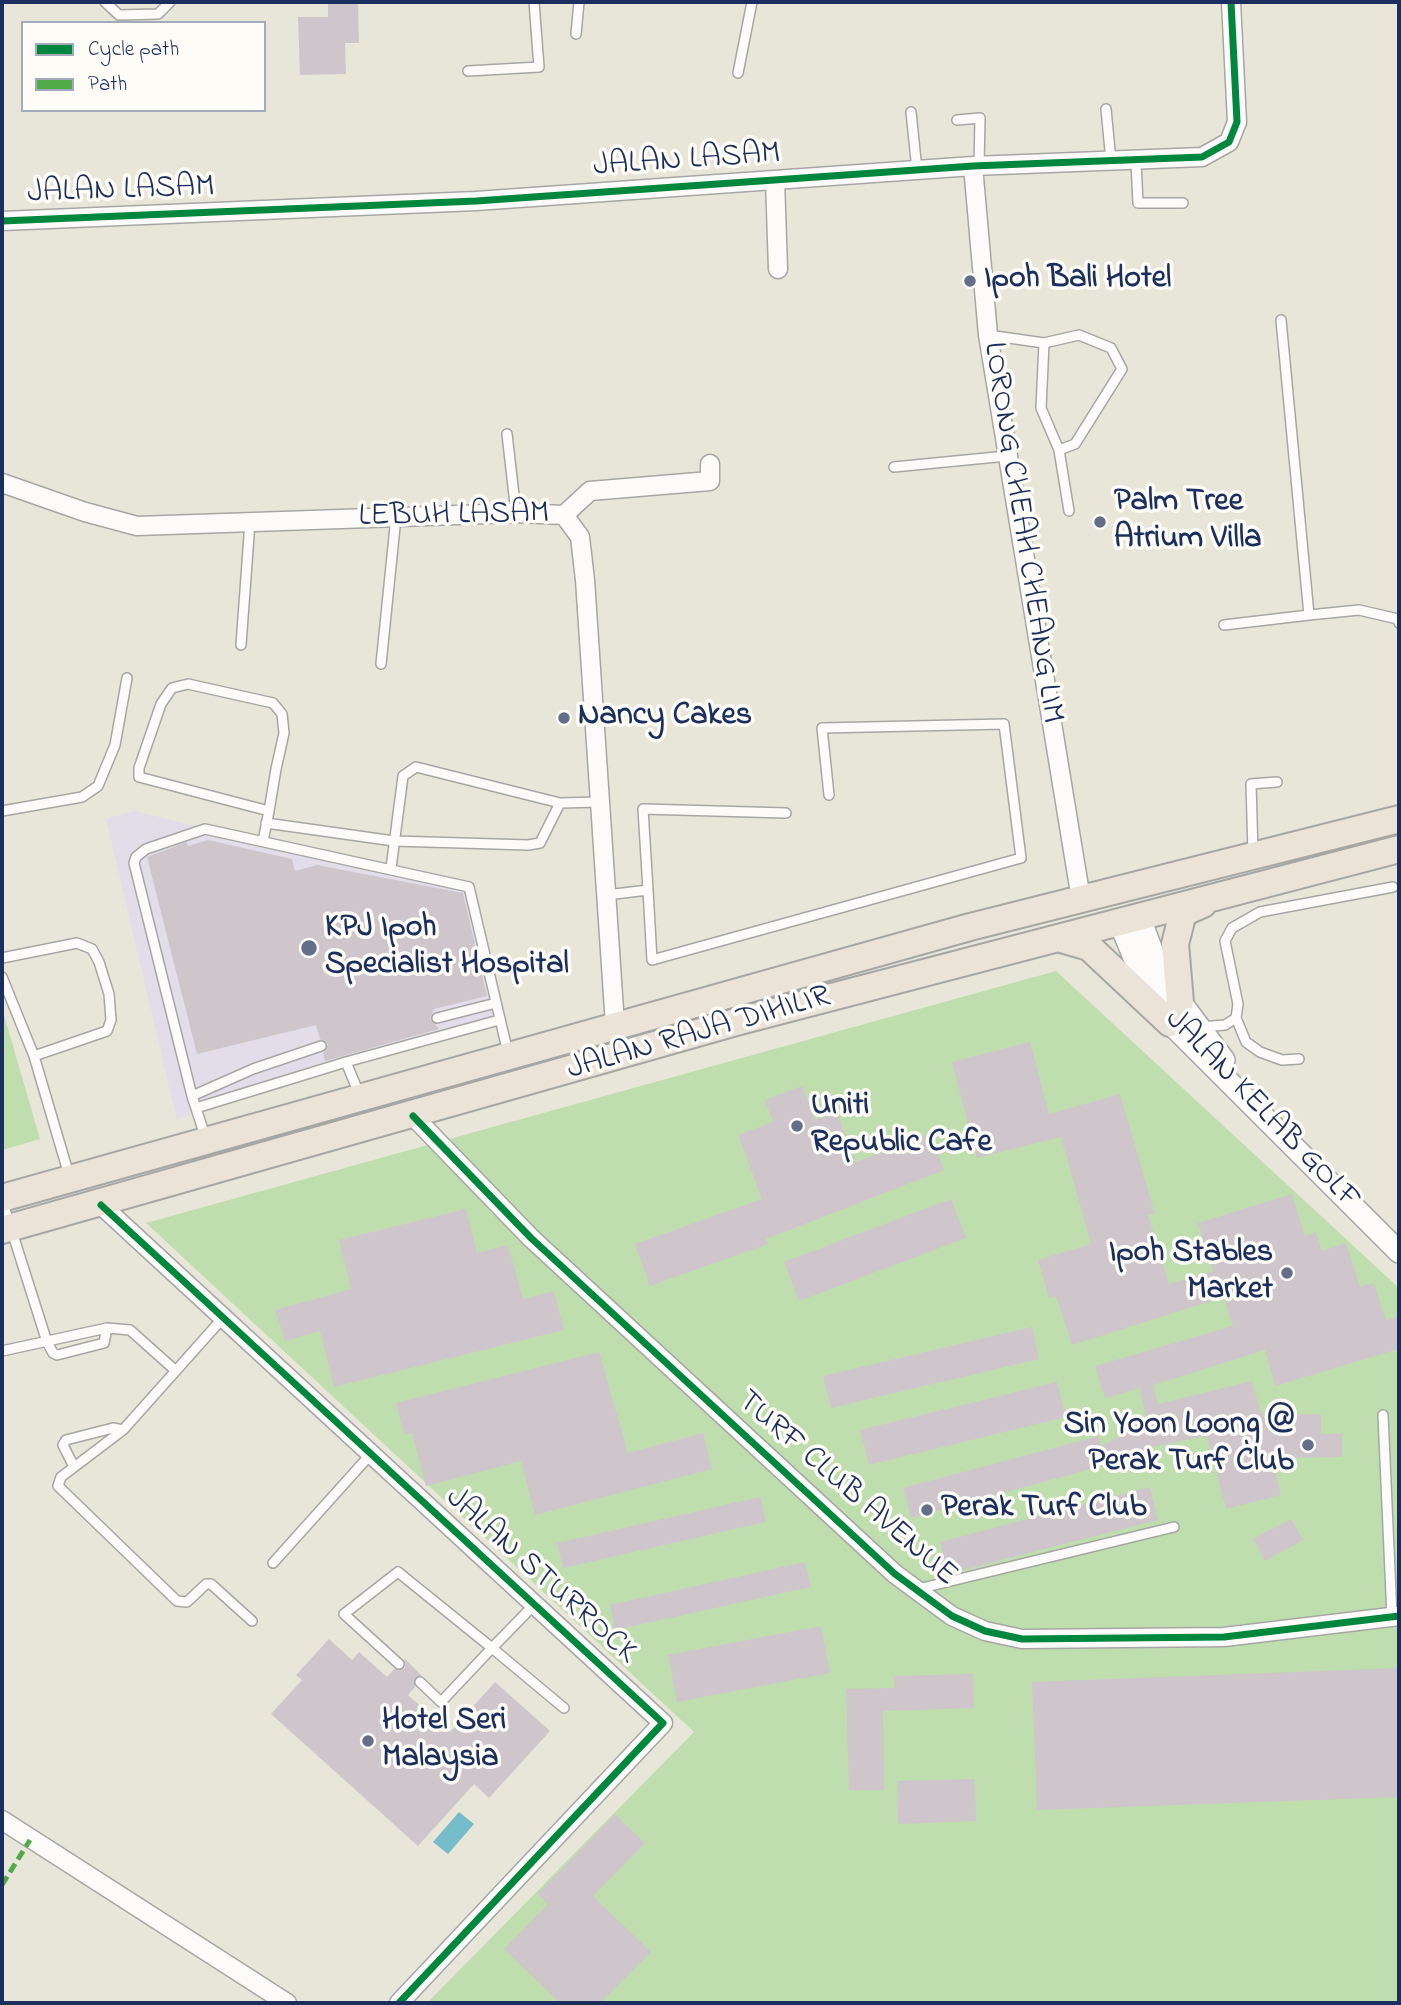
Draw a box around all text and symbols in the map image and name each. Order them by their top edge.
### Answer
legend [21,21,266,112]
text: Cycle path [88,35,179,65]
text: Path [88,70,127,100]
street label: JALAN LASAM [592,136,782,188]
street label: JALAN LASAM [27,170,215,214]
place label: Ipoh Bali Hotel [984,262,1171,300]
marker: Ipoh Bali Hotel [962,273,978,289]
street label: LORONG CHEAH CHEANG LIM [972,340,1070,726]
place label: Palm Tree Atrium Villa [1114,485,1262,560]
street label: LEBUH LASAM [358,496,550,538]
marker: Palm Tree Atrium Villa [1092,514,1108,530]
place label: Nancy Cakes [578,699,752,737]
marker: Nancy Cakes [556,710,572,726]
place label: KPJ Ipoh Specialist Hospital [325,911,569,986]
marker: KPJ Ipoh Specialist Hospital [299,938,319,958]
street label: JALAN RAJA DIHILIR [563,979,835,1091]
street label: JALAN KELAB GOLF [1155,1002,1367,1220]
place label: Uniti Republic Cafe [811,1089,992,1164]
marker: Uniti Republic Cafe [789,1118,805,1134]
place label: Ipoh Stables Market [1109,1236,1273,1311]
marker: Ipoh Stables Market [1279,1265,1295,1281]
street label: TURF CLUB AVENUE [728,1384,964,1596]
place label: Sin Yoon Loong @ Perak Turf Club [1064,1408,1294,1483]
marker: Sin Yoon Loong @ Perak Turf Club [1300,1437,1316,1453]
street label: JALAN STURROCK [436,1481,644,1673]
place label: Perak Turf Club [941,1491,1147,1529]
marker: Perak Turf Club [919,1502,935,1518]
place label: Hotel Seri Malaysia [382,1704,506,1779]
marker: Hotel Seri Malaysia [360,1733,376,1749]

